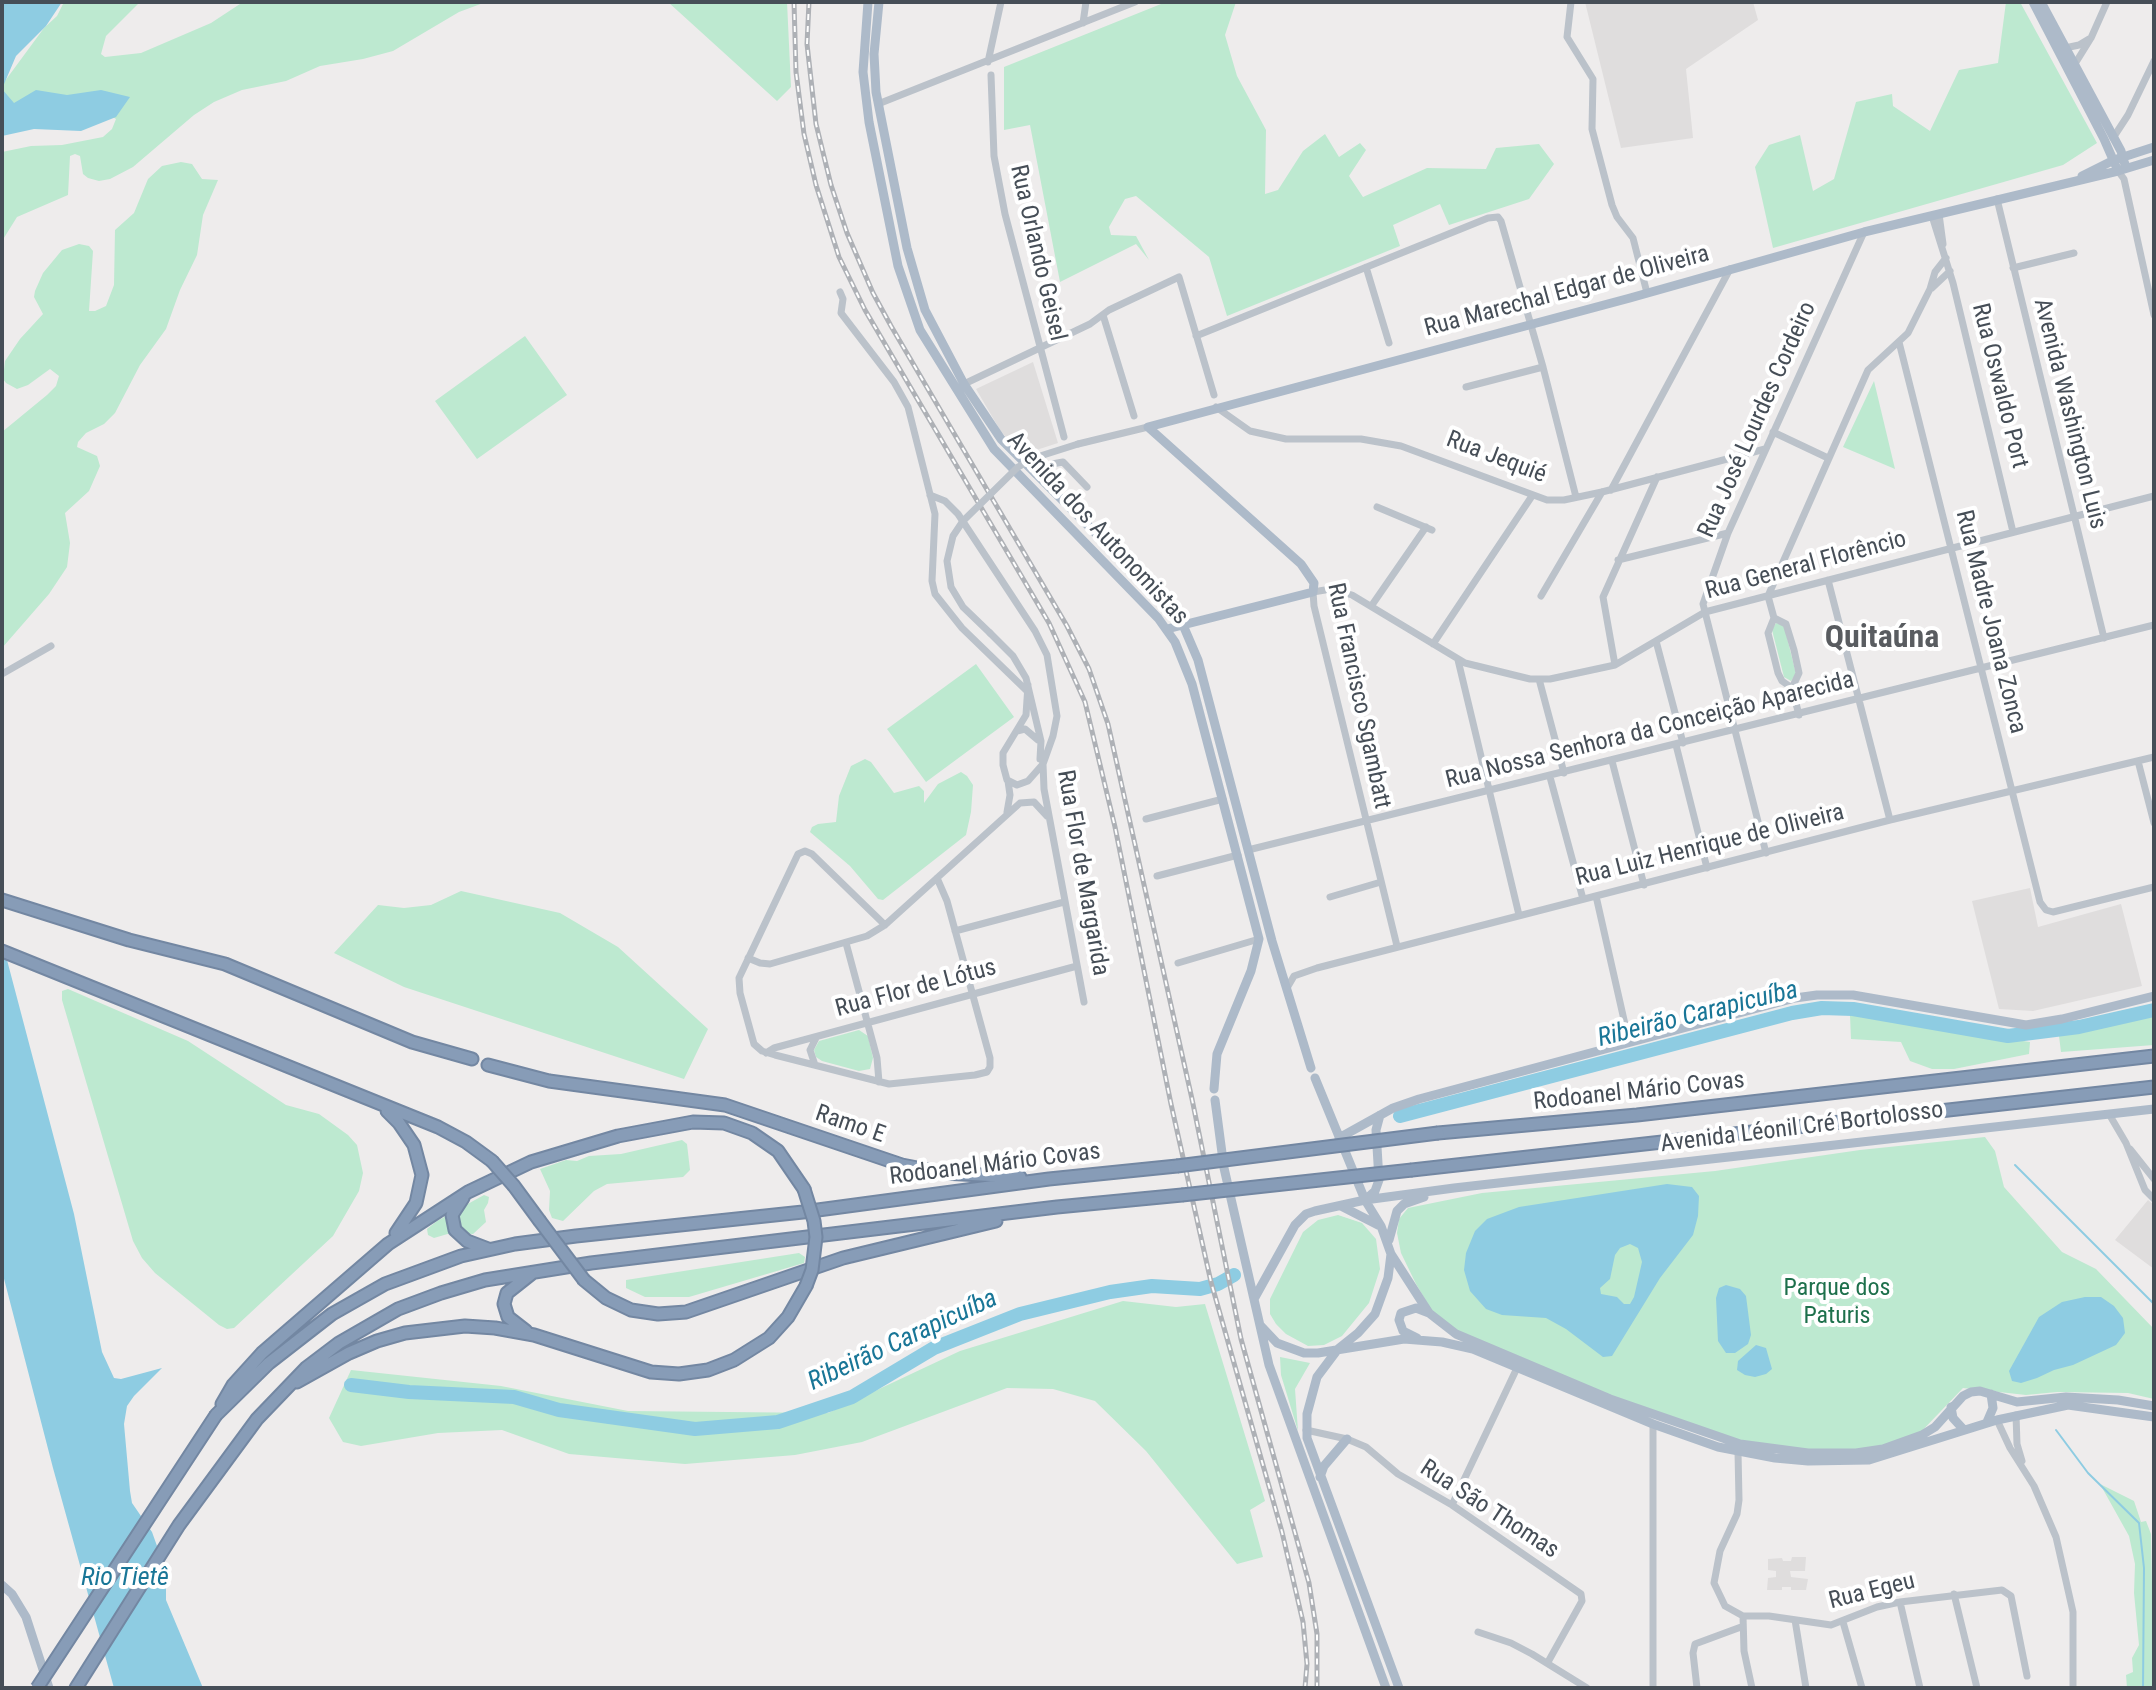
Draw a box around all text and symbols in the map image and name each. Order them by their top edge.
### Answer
street label: Rua Orlando Geisel [1003,162,1071,344]
street label: Rua Marechal Edgar de Oliveira [1421,240,1713,344]
street label: Avenida Washington Luis [2026,296,2112,532]
street label: Rua José Lourdes Cordeiro [1693,298,1823,542]
street label: Rua Oswaldo Port [1965,301,2033,471]
street label: Rua Jequié [1442,426,1550,490]
street label: Avenida dos Autonomistas [1000,427,1194,631]
street label: Rua Madre Joana Zonca [1948,507,2032,737]
street label: Rua General Florêncio [1702,525,1910,607]
street label: Rua Francisco Sgambatt [1320,580,1396,812]
district label: Quitaúna [1825,620,1939,658]
street label: Rua Nossa Senhora da Conceição Aparecida [1443,666,1857,796]
street label: Rua Flor de Margarida [1050,768,1114,978]
street label: Rua Luiz Henrique de Oliveira [1573,799,1847,893]
street label: Rua Flor de Lótus [833,954,999,1024]
water label: Ribeirão Carapicuíba [1595,975,1801,1055]
street label: Rodoanel Mário Covas [1532,1067,1746,1117]
street label: Avenida Léonil Cré Bortolosso [1659,1096,1945,1160]
street label: Ramo E [811,1100,889,1150]
street label: Rodoanel Mário Covas [888,1138,1102,1192]
park label: Parque dos Paturis [1783,1275,1891,1331]
water label: Ribeirão Carapicuíba [803,1283,1003,1399]
street label: Rua São Thomas [1414,1454,1564,1566]
water label: Rio Tietê [81,1562,169,1594]
street label: Rua Egeu [1826,1567,1918,1617]

